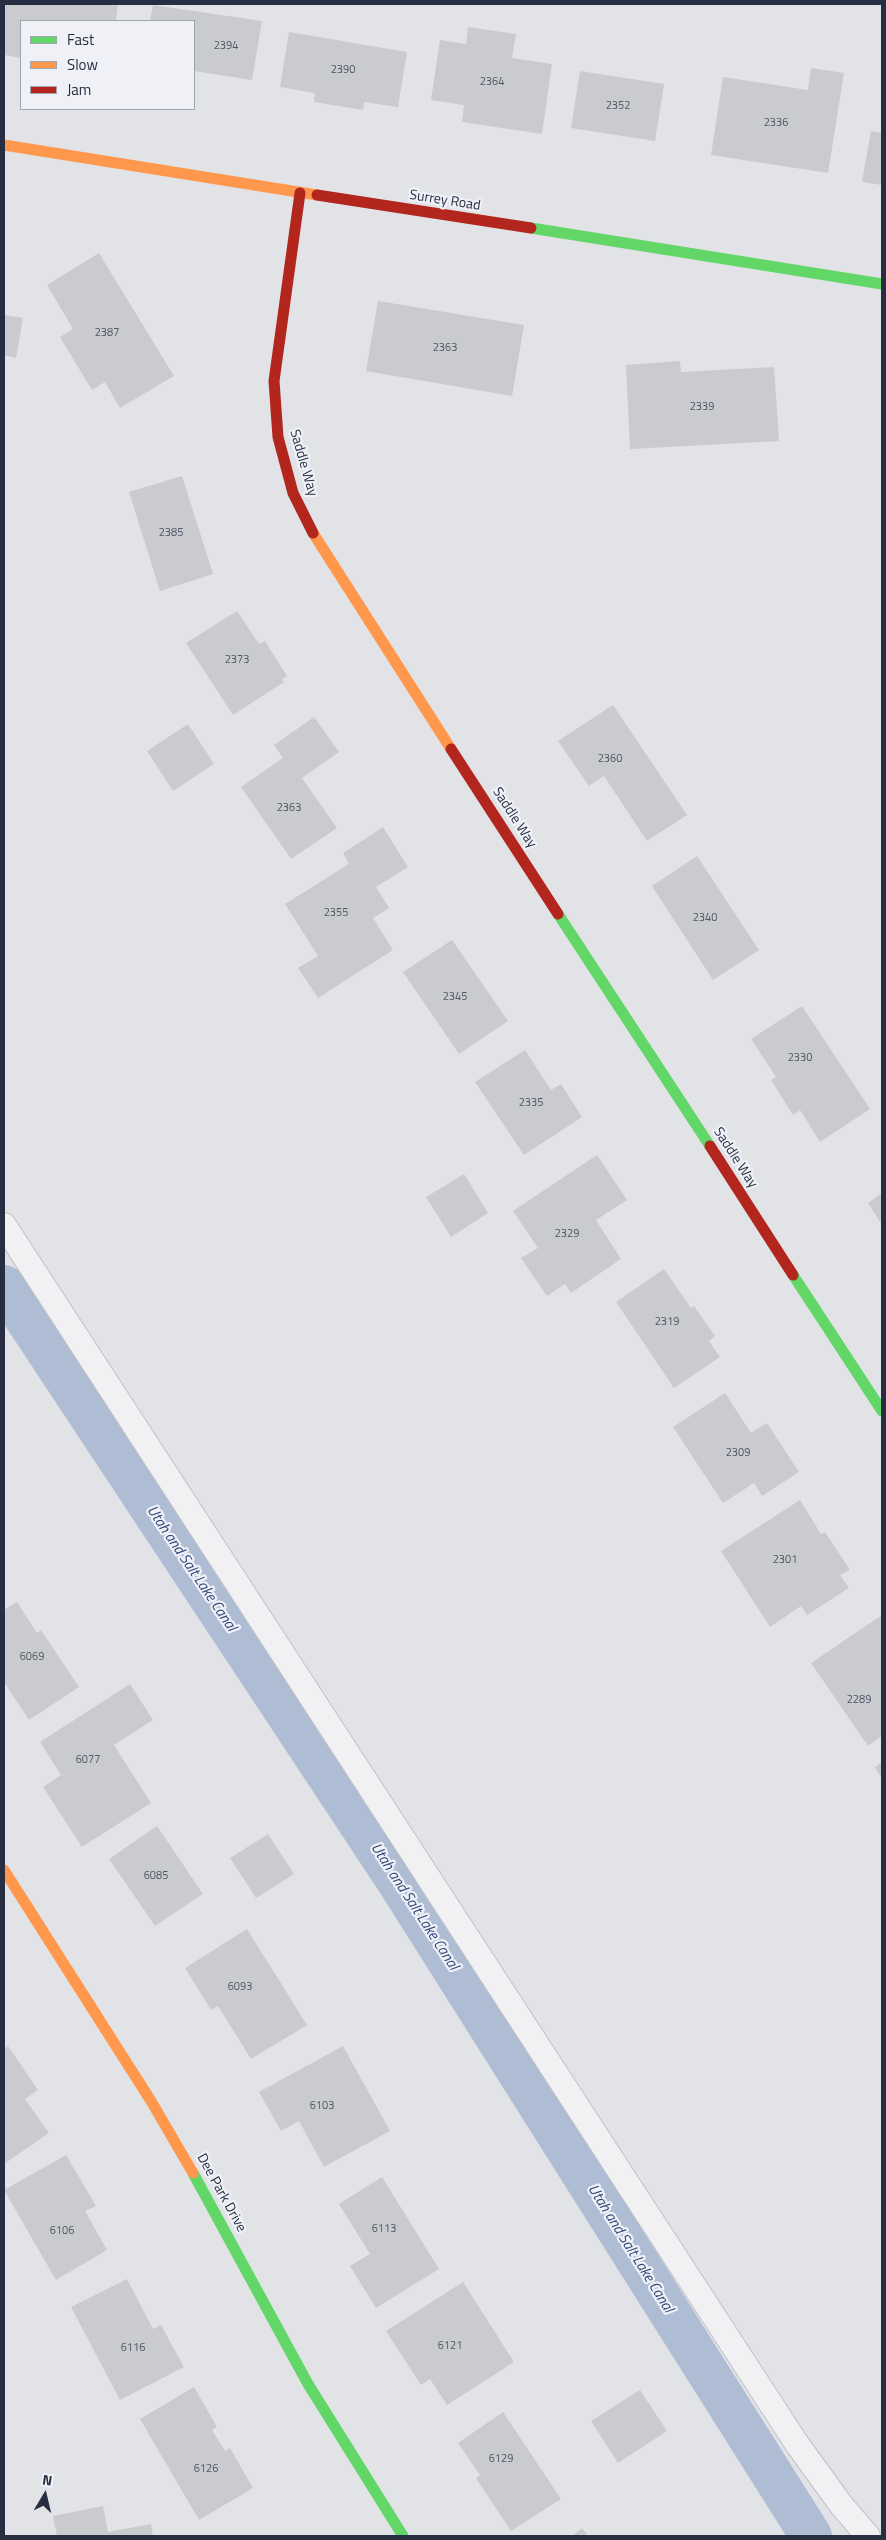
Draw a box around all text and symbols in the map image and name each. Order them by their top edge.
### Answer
legend [20,20,195,110]
text: Fast [67,28,94,51]
house number: 2394 [214,39,238,53]
text: Slow [67,53,98,76]
house number: 2390 [331,63,355,77]
house number: 2364 [480,75,504,89]
text: Jam [67,78,91,101]
house number: 2352 [606,99,630,113]
house number: 2336 [764,116,788,130]
street label: Surrey Road [408,187,482,215]
house number: 2387 [95,326,119,340]
house number: 2363 [433,341,457,355]
house number: 2339 [690,400,714,414]
street label: Saddle Way [285,428,321,498]
house number: 2385 [159,526,183,540]
house number: 2373 [225,653,249,667]
house number: 2360 [598,752,622,766]
street label: Saddle Way [488,785,540,851]
house number: 2363 [277,801,301,815]
house number: 2355 [324,906,348,920]
house number: 2340 [693,911,717,925]
house number: 2345 [443,990,467,1004]
house number: 2330 [788,1051,812,1065]
house number: 2335 [519,1096,543,1110]
street label: Saddle Way [709,1125,761,1191]
house number: 2329 [555,1227,579,1241]
house number: 2319 [655,1315,679,1329]
house number: 2309 [726,1446,750,1460]
water label: Utah and Salt Lake Canal [142,1503,240,1635]
house number: 2301 [773,1553,797,1567]
house number: 6069 [20,1650,44,1664]
house number: 2289 [847,1693,871,1707]
house number: 6077 [76,1753,100,1767]
water label: Utah and Salt Lake Canal [366,1840,462,1974]
house number: 6085 [144,1869,168,1883]
house number: 6093 [228,1980,252,1994]
house number: 6103 [310,2099,334,2113]
street label: Dee Park Drive [193,2151,249,2235]
water label: Utah and Salt Lake Canal [583,2182,677,2316]
house number: 6113 [372,2222,396,2236]
house number: 6106 [50,2224,74,2238]
house number: 6121 [438,2339,462,2353]
house number: 6116 [121,2341,145,2355]
house number: 6129 [489,2452,513,2466]
house number: 6126 [194,2462,218,2476]
text: N [41,2469,54,2491]
north arrow [20,2470,70,2520]

